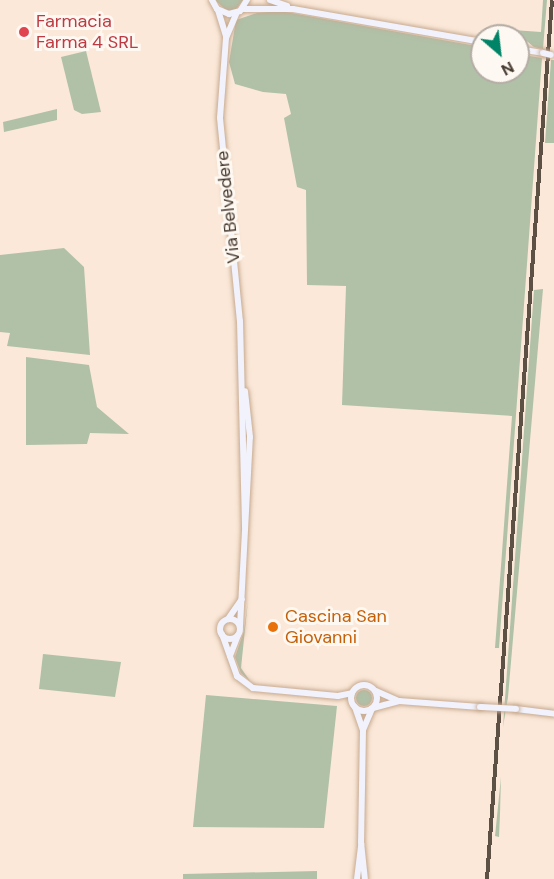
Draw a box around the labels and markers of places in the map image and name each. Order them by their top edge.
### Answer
place label: Farmacia Farma 4 SRL [36,11,138,54]
marker: Farmacia Farma 4 SRL [17,25,31,39]
place label: Cascina San Giovanni [285,606,387,648]
marker: Cascina San Giovanni [266,620,280,634]

